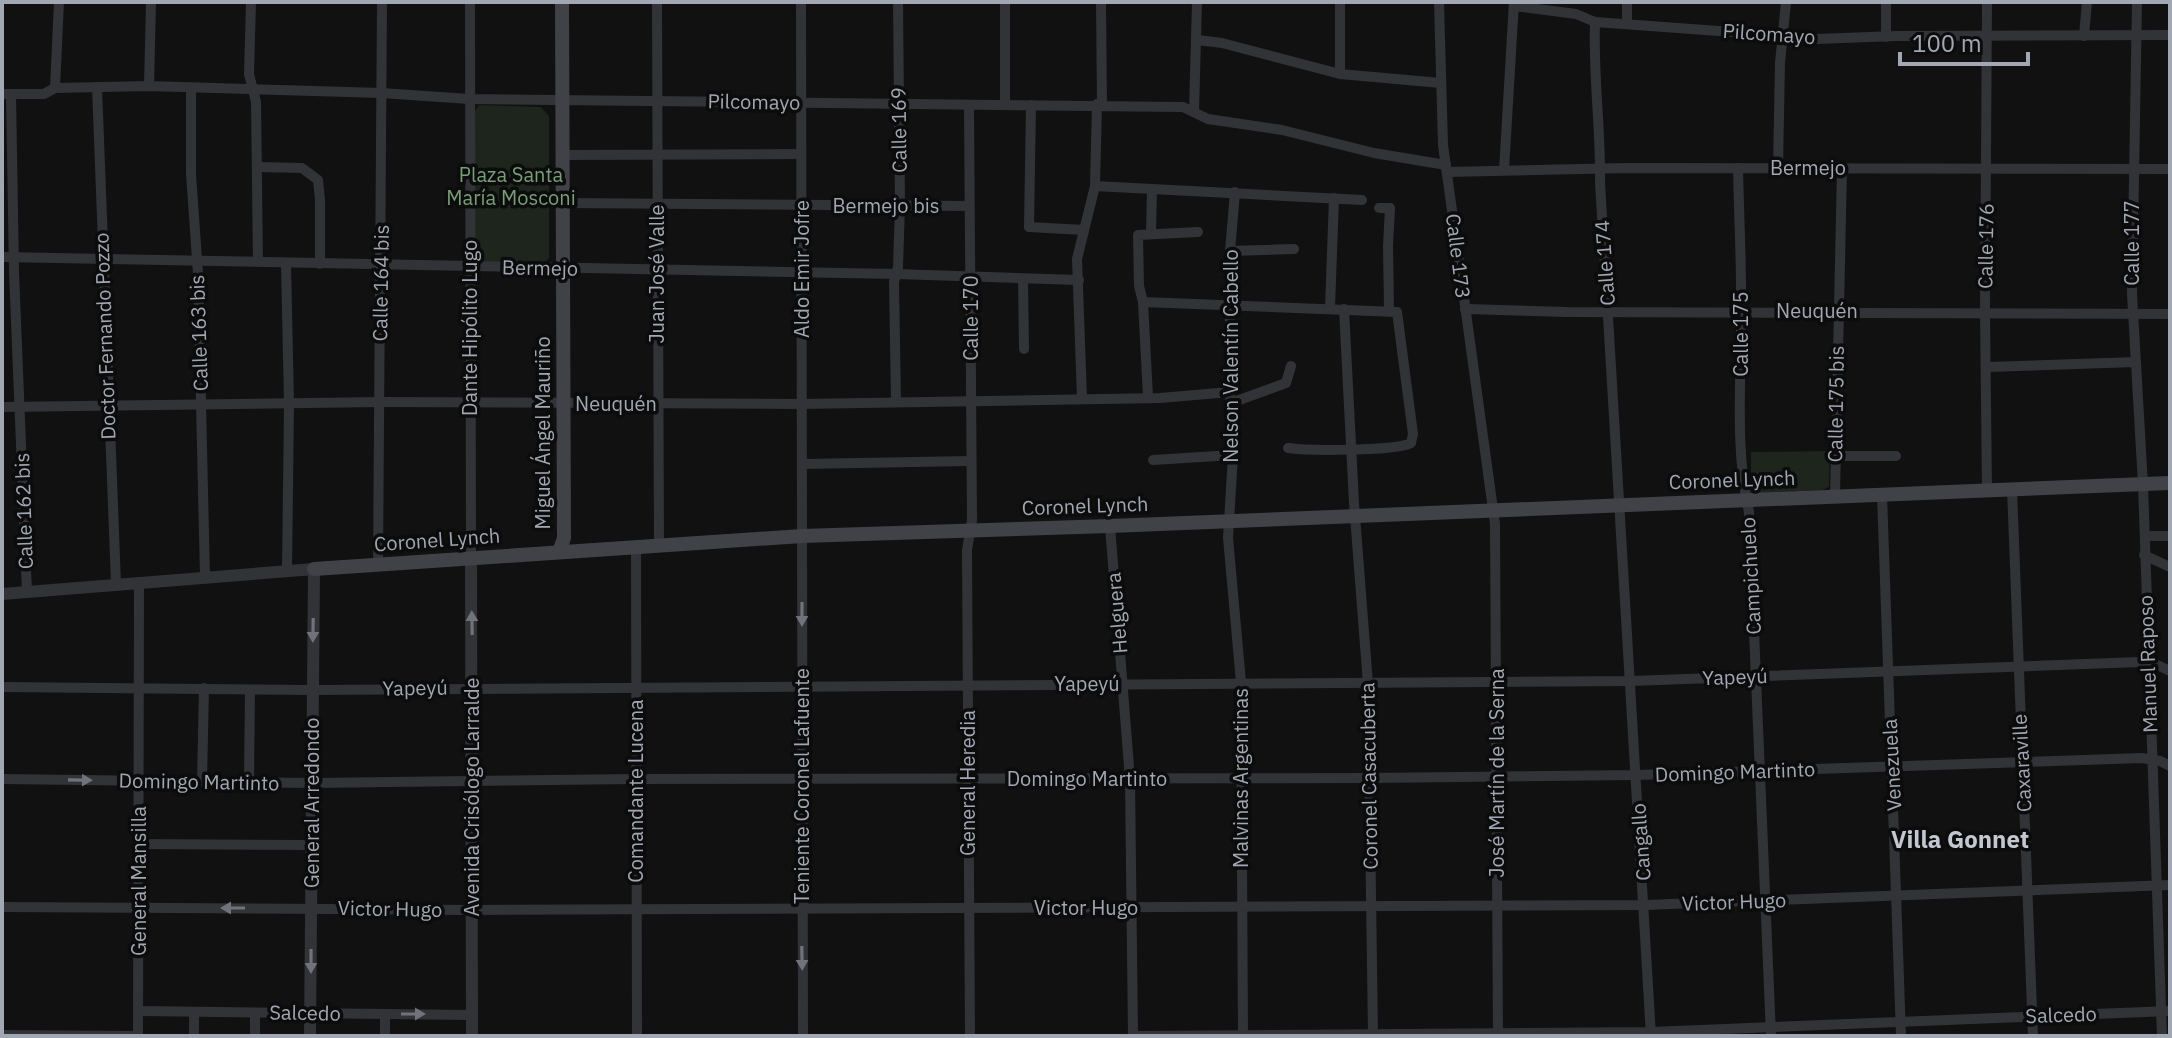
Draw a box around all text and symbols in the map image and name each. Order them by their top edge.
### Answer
scale bar [1900,16,2028,66]
street label: Pilcomayo [1722,17,1816,50]
text: 100 m [1912,27,1982,59]
street label: Pilcomayo [707,87,801,116]
street label: Calle 169 [884,87,913,173]
street label: Bermejo [1770,154,1846,181]
park label: Plaza Santa María Mosconi [446,161,576,211]
street label: Bermejo bis [832,192,940,219]
street label: Aldo Emir Jofre [788,200,815,338]
street label: Calle 177 [2118,200,2145,286]
street label: Calle 176 [1971,203,2000,289]
street label: Juan José Valle [643,204,670,344]
street label: Calle 173 [1440,212,1477,300]
street label: Calle 174 [1588,219,1621,307]
street label: Calle 164 bis [366,224,395,342]
street label: Doctor Fernando Pozzo [87,232,122,440]
street label: Dante Hipólito Lugo [456,240,483,416]
street label: Nelson Valentín Cabello [1217,249,1244,463]
street label: Bermejo [502,253,578,282]
street label: Calle 163 bis [183,274,214,392]
street label: Calle 170 [957,275,984,361]
street label: Calle 175 [1727,291,1754,377]
street label: Neuquén [1776,297,1858,324]
street label: Miguel Ángel Mauriño [529,336,556,530]
street label: Calle 175 bis [1821,345,1850,463]
street label: Neuquén [575,390,657,417]
street label: Calle 162 bis [8,452,39,570]
street label: Coronel Lynch [1668,464,1796,495]
street label: Coronel Lynch [1021,490,1149,521]
street label: Campichuelo [1734,517,1767,635]
street label: Coronel Lynch [373,522,501,557]
street label: Helguera [1099,571,1133,655]
street label: Manuel Raposo [2132,595,2163,733]
one-way arrow [796,602,808,627]
one-way arrow [466,610,478,635]
one-way arrow [307,618,319,643]
street label: Yapeyú [1702,662,1768,691]
street label: Teniente Coronel Lafuente [788,668,815,904]
street label: José Martín de la Serna [1483,668,1510,878]
street label: Yapeyú [1054,670,1120,697]
street label: Yapeyú [382,673,448,702]
street label: Avenida Crisólogo Larralde [458,677,485,917]
street label: Coronel Casacuberta [1353,682,1384,870]
street label: Malvinas Argentinas [1227,688,1254,868]
street label: Comandante Lucena [622,699,649,883]
street label: General Heredia [954,710,981,856]
street label: Caxaraville [2005,713,2038,813]
street label: General Arredondo [298,718,325,888]
street label: Venezuela [1876,718,1907,812]
street label: Domingo Martinto [1654,755,1816,788]
street label: Domingo Martinto [1007,765,1167,792]
street label: Domingo Martinto [118,767,280,796]
one-way arrow [68,774,93,787]
street label: Cangallo [1624,802,1657,882]
street label: General Mansilla [125,806,152,956]
district label: Villa Gonnet [1891,823,2029,855]
street label: Victor Hugo [1681,886,1787,917]
street label: Victor Hugo [337,894,443,923]
street label: Victor Hugo [1034,894,1138,921]
one-way arrow [220,902,245,914]
one-way arrow [796,946,808,971]
one-way arrow [304,949,317,974]
street label: Salcedo [269,998,341,1027]
street label: Salcedo [2025,1000,2097,1029]
one-way arrow [401,1008,426,1020]

